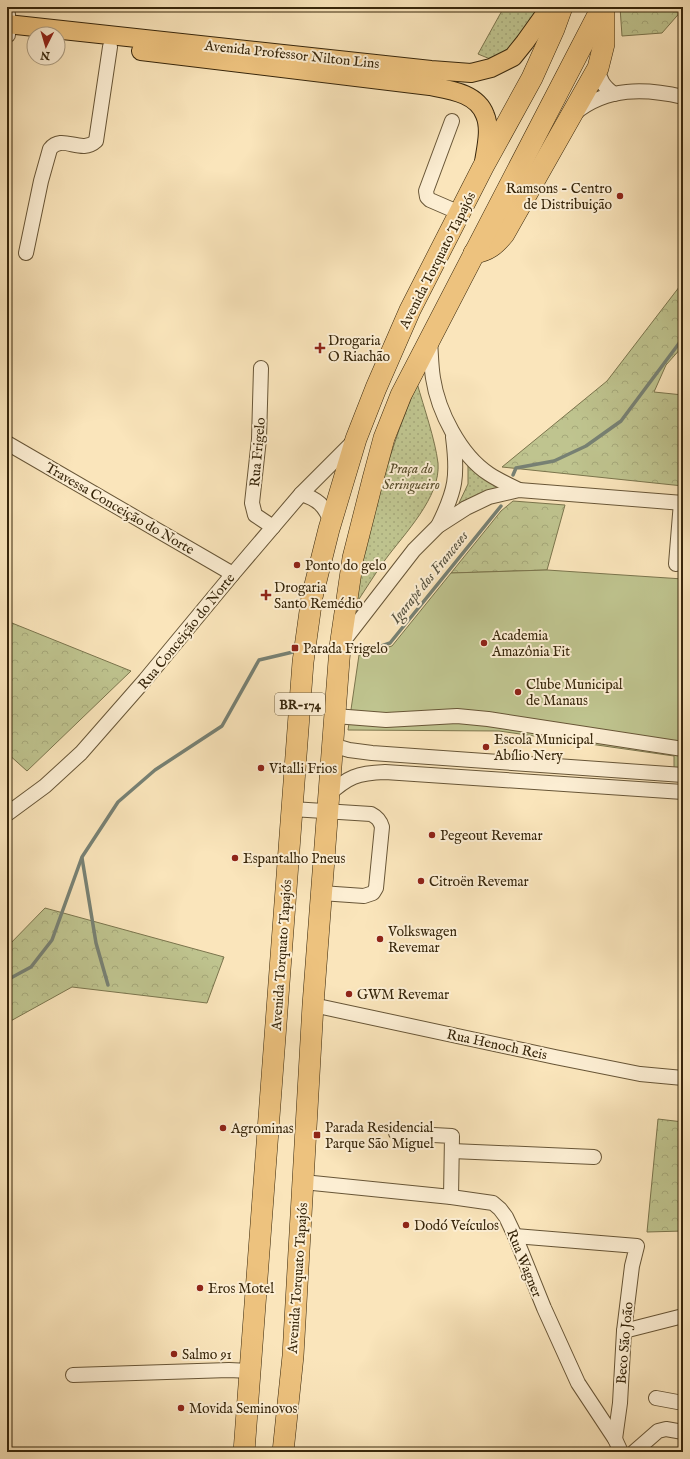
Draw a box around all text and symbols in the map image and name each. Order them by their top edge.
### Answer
north arrow [26,26,66,66]
street label: Avenida Professor Nilton Lins [203,37,380,73]
text: N [39,48,52,62]
place label: Ramsons - Centro de Distribuição [506,180,612,214]
street label: Avenida Torquato Tapajós [395,189,480,333]
marker: Ramsons - Centro de Distribuição [615,191,625,201]
place label: Drogaria O Riachão [328,332,391,366]
marker: Drogaria O Riachão [315,343,325,353]
street label: Rua Frigelo [246,416,270,488]
street label: Travessa Conceição do Norte [42,459,198,559]
park label: Praça do Seringueiro [382,460,440,495]
water label: Igarapé dos Franceses [386,527,474,629]
place label: Ponto do gelo [305,557,387,575]
marker: Ponto do gelo [292,560,302,570]
street label: Rua Conceição do Norte [134,569,240,693]
place label: Drogaria Santo Remédio [274,579,363,613]
marker: Drogaria Santo Remédio [261,590,271,600]
place label: Academia Amazônia Fit [491,627,570,661]
marker: Academia Amazônia Fit [479,638,489,648]
place label: Parada Frigelo [303,640,388,658]
marker: Parada Frigelo [290,643,300,653]
place label: Clube Municipal de Manaus [526,676,623,710]
marker: Clube Municipal de Manaus [513,687,523,697]
road number: BR-174 [275,693,325,715]
place label: Escola Municipal Abílio Nery [493,731,594,765]
marker: Escola Municipal Abílio Nery [481,742,491,752]
place label: Vitalli Frios [268,760,337,778]
marker: Vitalli Frios [256,763,266,773]
place label: Pegeout Revemar [440,827,543,845]
marker: Pegeout Revemar [427,830,437,840]
place label: Espantalho Pneus [243,850,346,868]
marker: Espantalho Pneus [230,853,240,863]
place label: Citroën Revemar [429,873,529,891]
marker: Citroën Revemar [416,876,426,886]
street label: Avenida Torquato Tapajós [268,879,296,1032]
place label: Volkswagen Revemar [387,923,457,957]
marker: Volkswagen Revemar [375,934,385,944]
place label: GWM Revemar [357,986,449,1004]
marker: GWM Revemar [344,989,354,999]
street label: Rua Henoch Reis [445,1026,549,1064]
place label: Parada Residencial Parque São Miguel [325,1119,434,1153]
place label: Agrominas [230,1120,294,1138]
marker: Agrominas [218,1123,228,1133]
marker: Parada Residencial Parque São Miguel [312,1130,322,1140]
street label: Avenida Torquato Tapajós [284,1202,312,1355]
place label: Dodó Veículos [414,1217,499,1235]
marker: Dodó Veículos [401,1220,411,1230]
street label: Rua Wagner [502,1227,546,1300]
place label: Eros Motel [208,1280,274,1298]
marker: Eros Motel [195,1283,205,1293]
street label: Beco São João [612,1301,638,1385]
place label: Salmo 91 [182,1346,232,1364]
marker: Salmo 91 [169,1349,179,1359]
place label: Movida Seminovos [189,1400,298,1418]
marker: Movida Seminovos [176,1403,186,1413]

